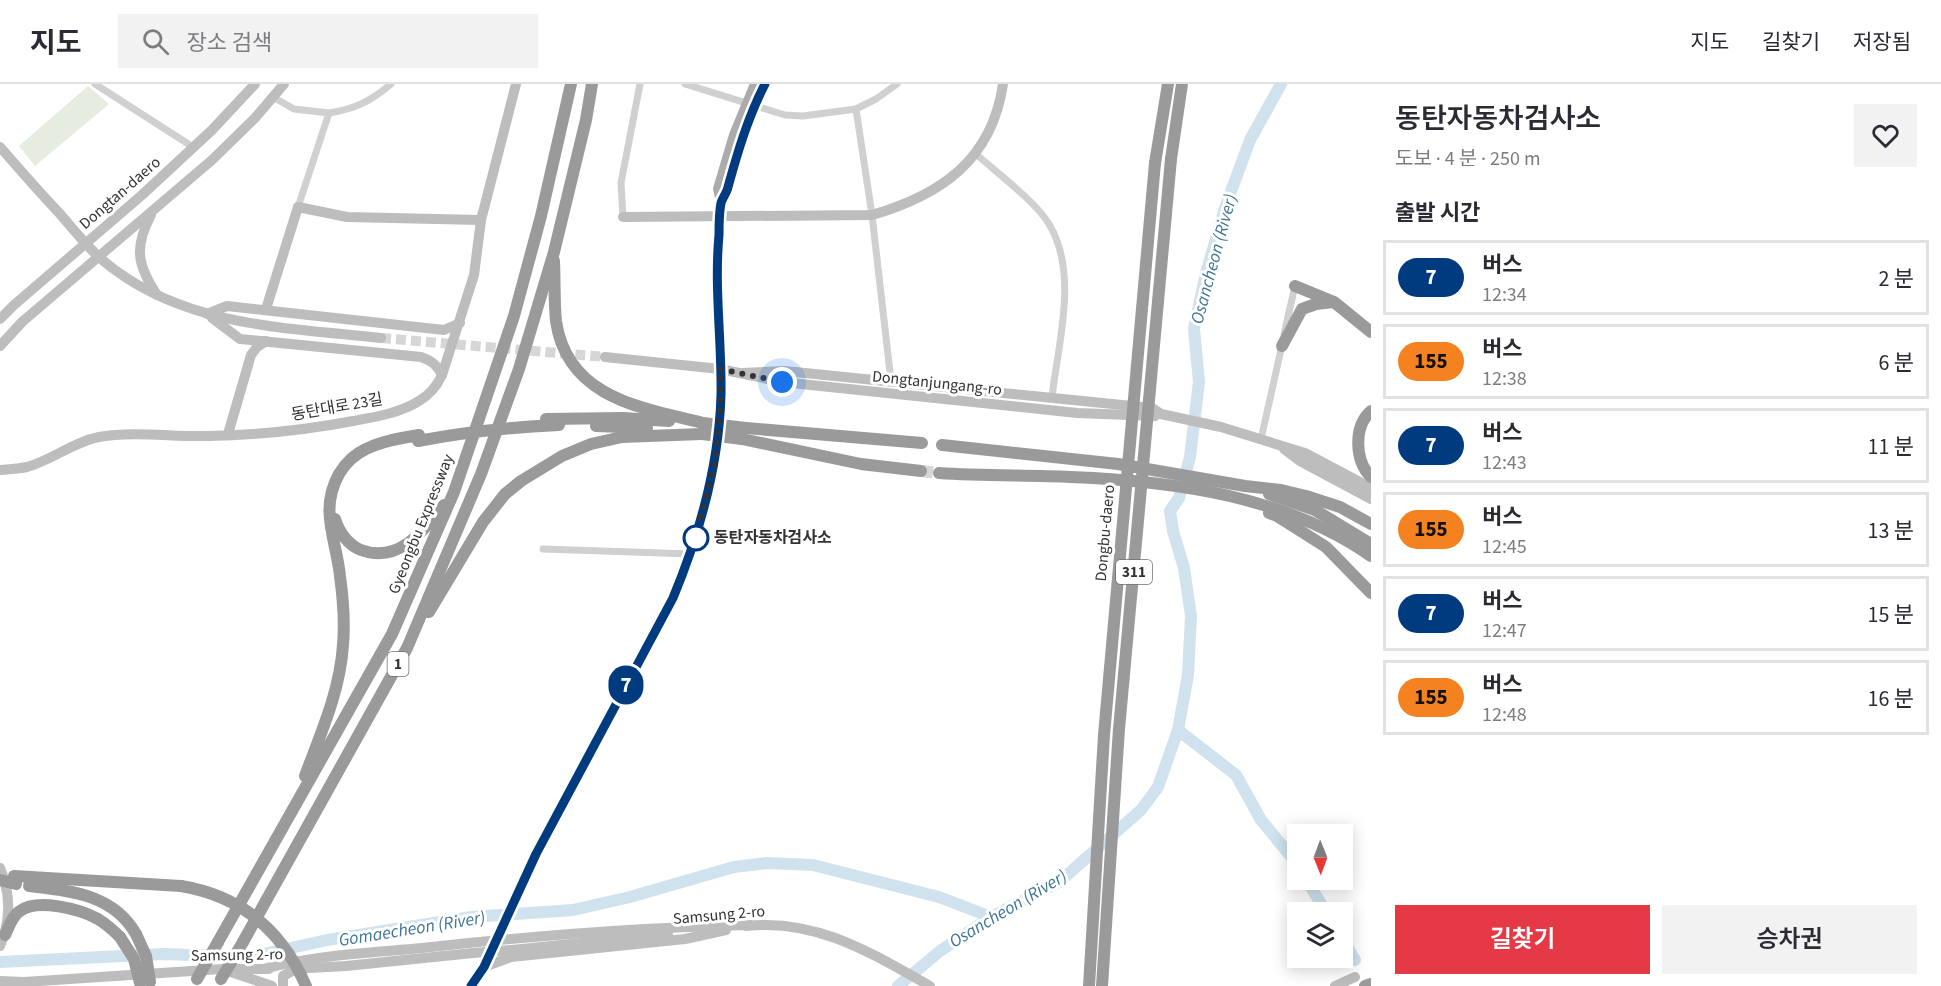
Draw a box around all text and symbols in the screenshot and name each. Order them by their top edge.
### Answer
search box [118,14,538,68]
text: 지도 [30,23,82,63]
icon: search [139,25,172,58]
text: 장소 검색 [187,27,272,59]
text: 지도 [1690,27,1729,57]
text: 길찾기 [1762,27,1820,57]
text: 저장됨 [1853,27,1911,57]
text: 동탄자동차검사소 [1395,99,1601,139]
button: heart [1854,104,1917,167]
text: 도보 · 4 분 · 250 m [1395,145,1541,173]
street label: Dongtan-daero [75,152,165,234]
water label: Osancheon (River) [1185,191,1243,327]
text: 출발 시간 [1395,197,1480,229]
text: 버스 [1482,249,1522,281]
text: 7 [1425,262,1437,292]
text: 2 분 [1878,263,1914,295]
text: 12:34 [1482,281,1527,309]
text: 버스 [1482,333,1522,365]
text: 155 [1414,346,1448,376]
text: 6 분 [1878,347,1914,379]
street label: Dongtanjungang-ro [871,365,1003,401]
text: 12:38 [1482,365,1527,393]
your location [767,367,797,397]
street label: 동탄대로 23길 [289,388,385,426]
text: 버스 [1482,417,1522,449]
text: 7 [1425,430,1437,460]
text: 11 분 [1867,431,1914,463]
text: 12:43 [1482,449,1527,477]
street label: Gyeongbu Expressway [383,450,459,597]
street label: Dongbu-daero [1090,484,1120,582]
text: 버스 [1482,501,1522,533]
text: 155 [1414,514,1448,544]
text: 13 분 [1867,515,1914,547]
marker: 동탄자동차검사소 [683,525,709,551]
place label: 동탄자동차검사소 [714,527,832,549]
text: 12:45 [1482,533,1527,561]
road number: 311 [1116,560,1152,584]
text: 버스 [1482,585,1522,617]
text: 7 [1425,598,1437,628]
text: 15 분 [1867,599,1914,631]
text: 12:47 [1482,617,1527,645]
road number: 1 [388,652,408,676]
line badge: 7 [606,666,646,704]
text: 버스 [1482,669,1522,701]
text: 7 [620,670,632,700]
text: 155 [1414,682,1448,712]
text: 16 분 [1867,683,1914,715]
text: 12:48 [1482,701,1527,729]
north arrow [1287,824,1353,890]
map controls [1287,824,1353,968]
water label: Osancheon (River) [944,864,1072,954]
street label: Samsung 2-ro [672,900,766,930]
button: layers [1287,902,1353,968]
water label: Gomaecheon (River) [337,905,487,953]
button: 길찾기 [1395,905,1650,974]
button: 승차권 [1662,905,1917,974]
street label: Samsung 2-ro [191,943,283,967]

